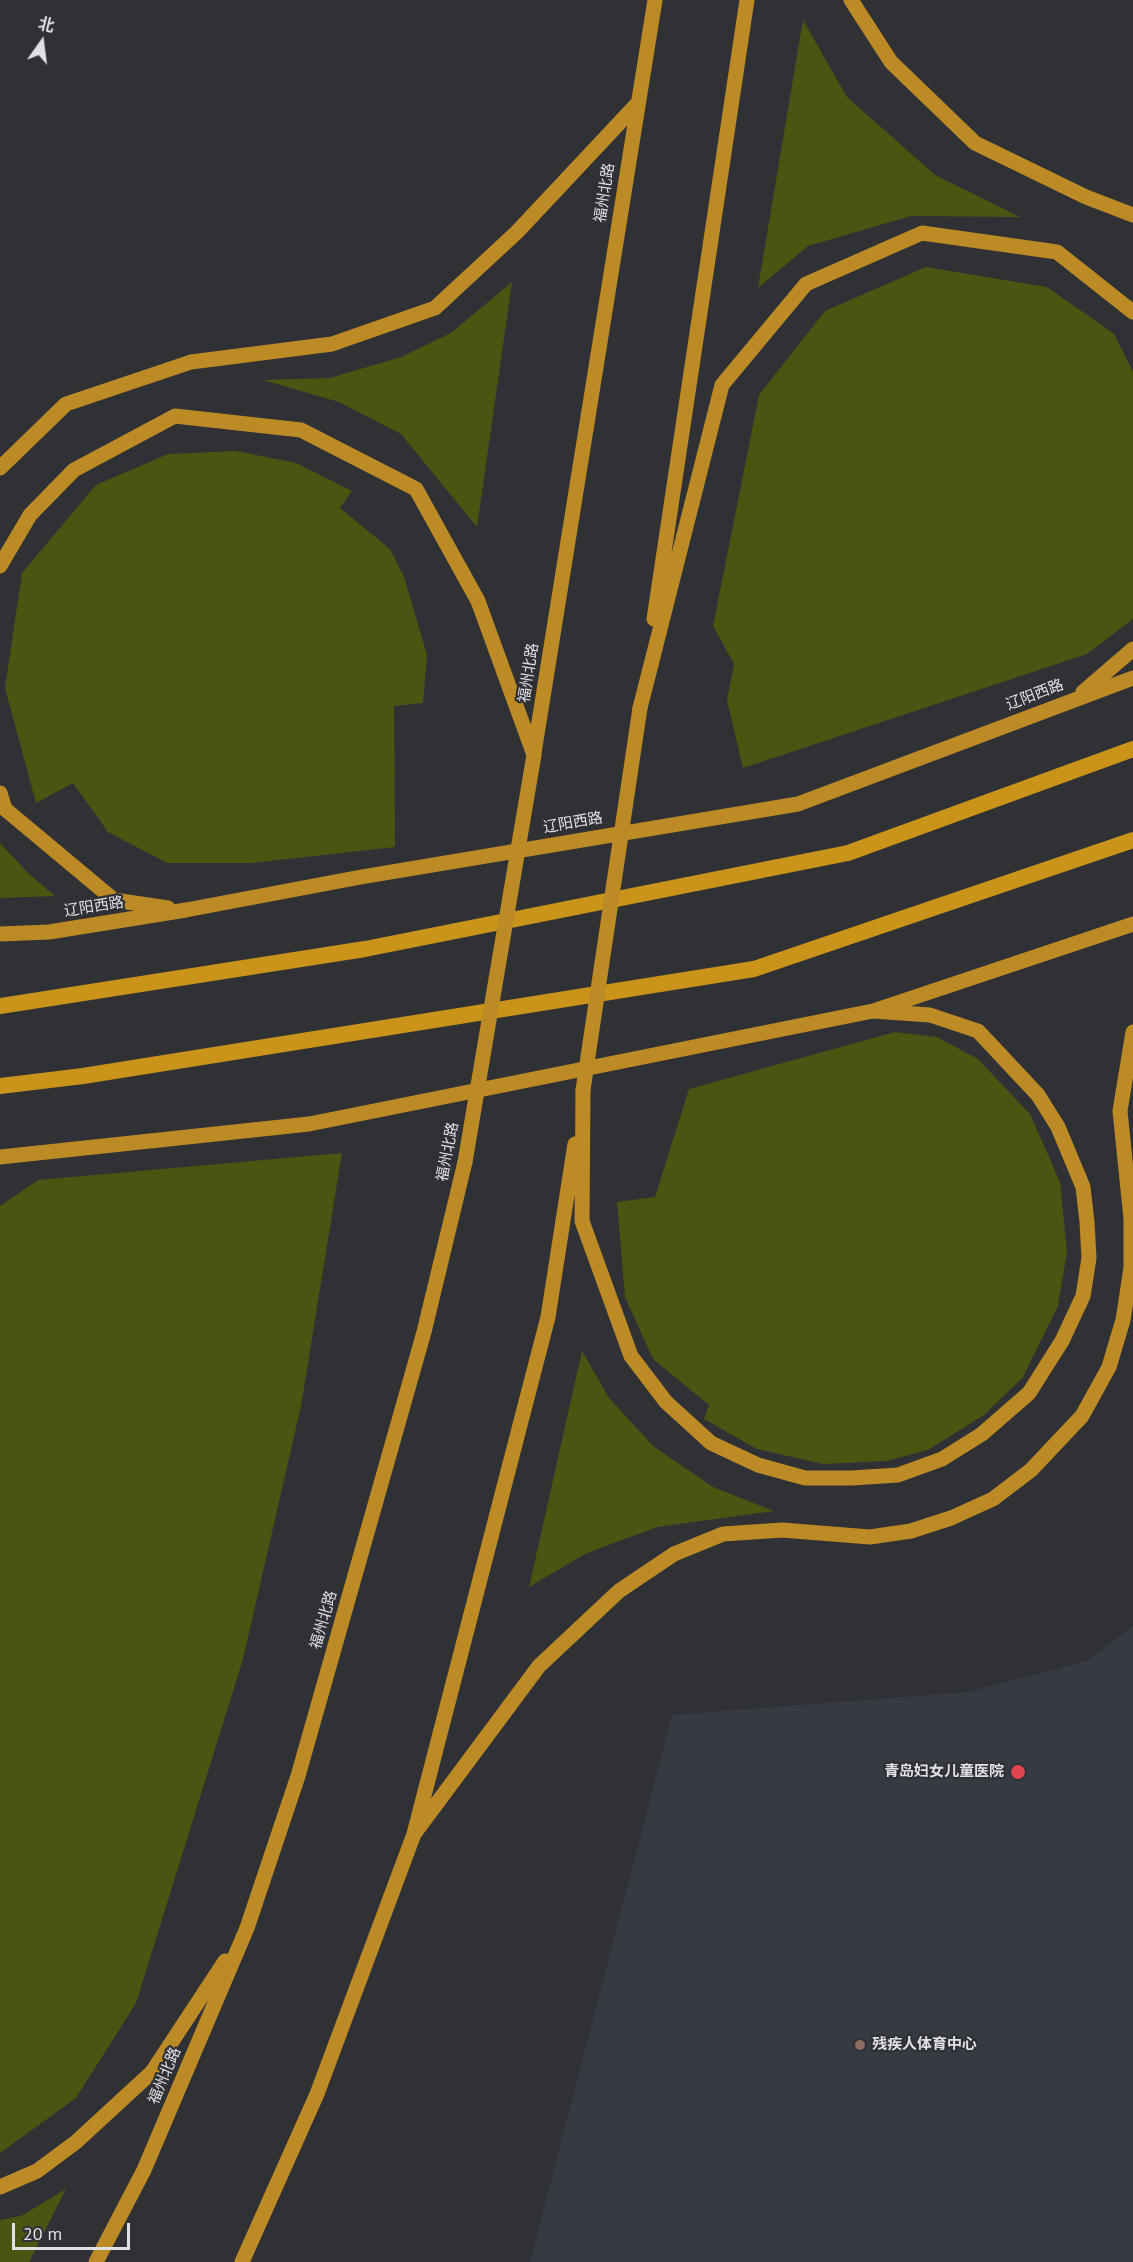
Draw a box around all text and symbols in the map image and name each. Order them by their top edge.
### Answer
north arrow [12,12,72,72]
text: 北 [36,13,57,36]
street label: 福州北路 [591,162,619,224]
street label: 福州北路 [515,642,543,704]
street label: 辽阳西路 [1004,676,1066,714]
street label: 辽阳西路 [542,809,604,837]
street label: 辽阳西路 [63,893,125,921]
street label: 福州北路 [433,1121,463,1183]
street label: 福州北路 [307,1589,341,1651]
place label: 青岛妇女儿童医院 [884,1763,1004,1781]
marker: 青岛妇女儿童医院 [1009,1763,1027,1781]
place label: 残疾人体育中心 [872,2036,977,2054]
marker: 残疾人体育中心 [853,2038,867,2052]
street label: 福州北路 [145,2045,185,2107]
scale bar [15,2211,134,2249]
text: 20 m [23,2222,62,2245]

